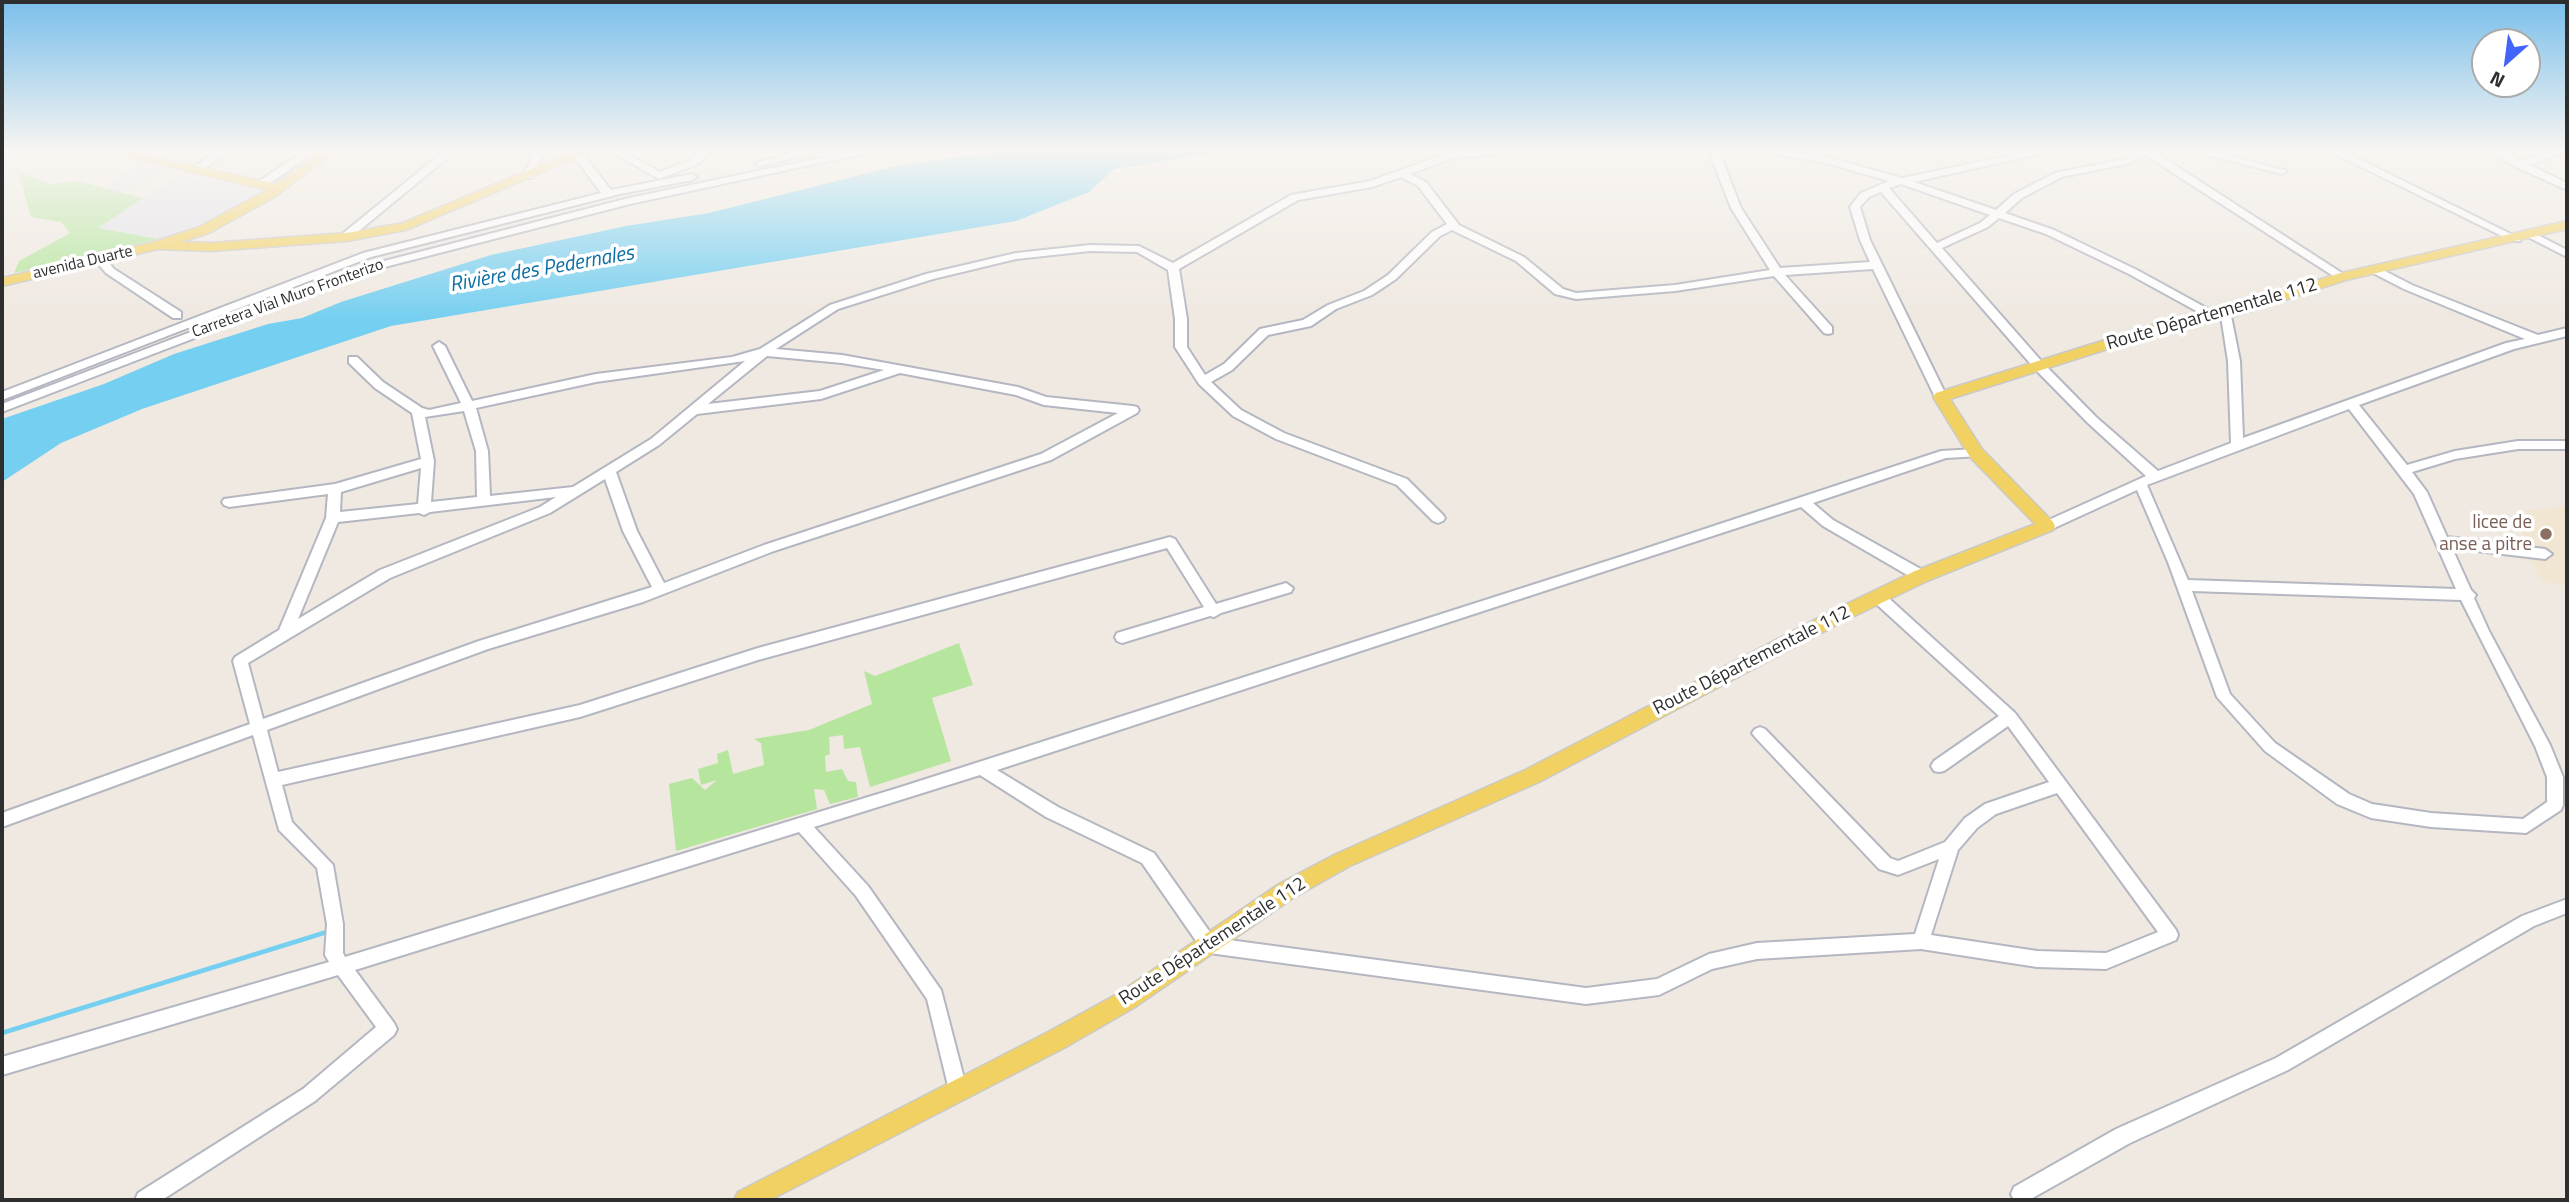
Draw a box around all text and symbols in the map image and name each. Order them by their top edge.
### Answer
north arrow [2471,28,2541,98]
text: N [2484,64,2509,96]
water label: Rivière des Pedernales [448,241,636,299]
street label: avenida Duarte [31,242,135,284]
street label: Carretera Vial Muro Fronterizo [190,255,386,343]
street label: Route Départementale 112 [2104,274,2320,356]
place label: licee de anse a pitre [2439,512,2532,556]
marker: licee de anse a pitre [2538,526,2554,542]
street label: Route Départementale 112 [1650,601,1854,721]
street label: Route Départementale 112 [1115,873,1311,1011]

